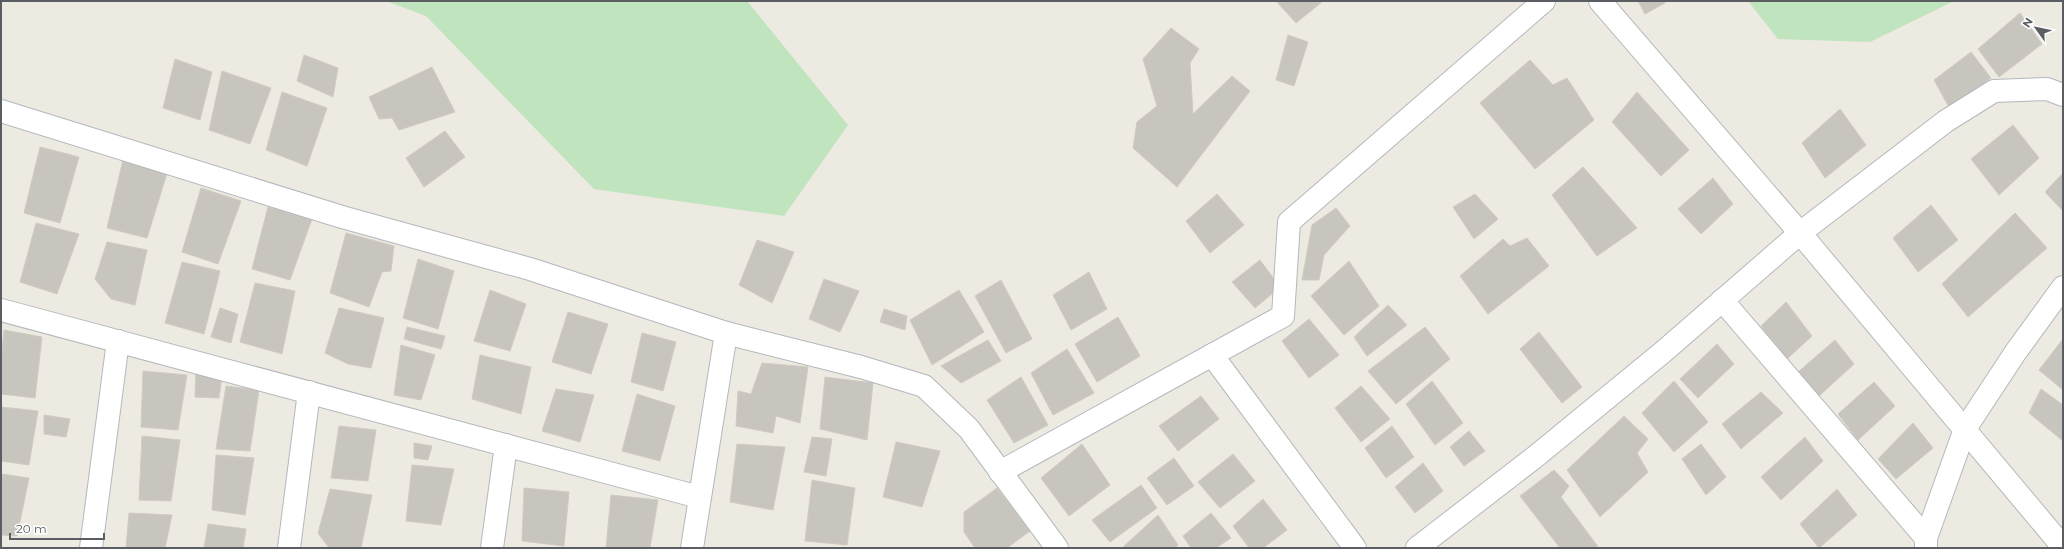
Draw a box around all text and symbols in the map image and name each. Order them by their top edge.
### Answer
north arrow [2016,8,2056,48]
text: N [2019,15,2036,30]
scale bar [10,515,104,541]
text: 20 m [16,521,47,536]

